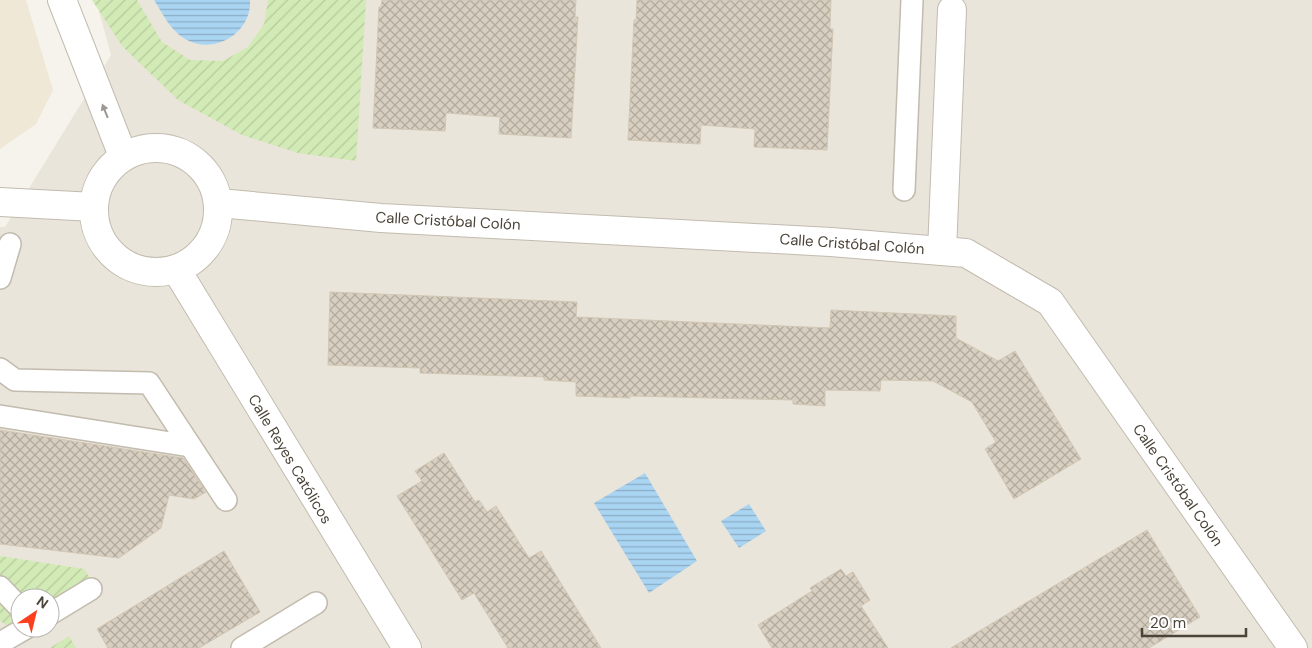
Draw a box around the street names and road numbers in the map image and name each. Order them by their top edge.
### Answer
street label: Calle Cristóbal Colón [375,207,521,235]
street label: Calle Cristóbal Colón [779,229,925,259]
street label: Calle Reyes Católicos [243,391,337,527]
street label: Calle Cristóbal Colón [1128,420,1228,550]

